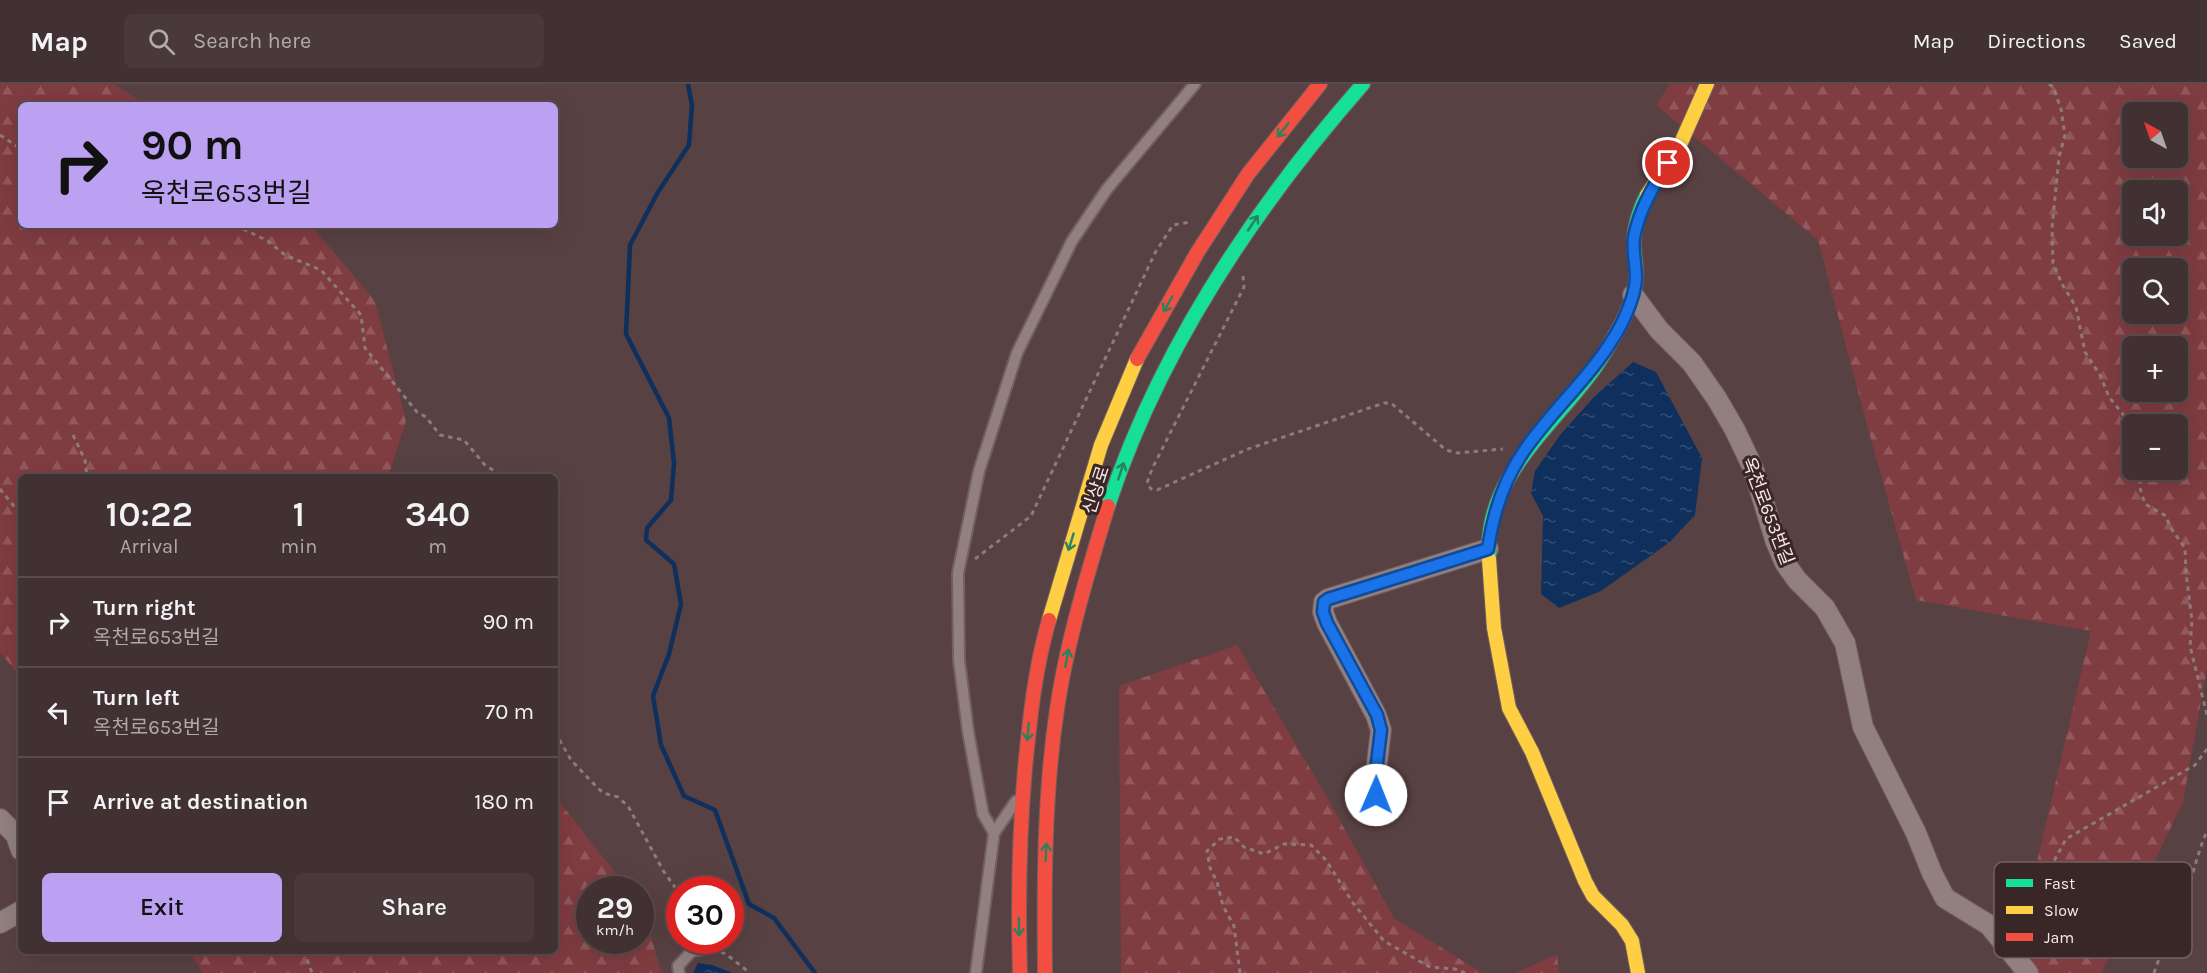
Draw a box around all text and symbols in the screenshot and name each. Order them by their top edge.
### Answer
search box [124,14,544,68]
text: Map [30,25,88,58]
icon: search [145,25,178,58]
text: Search here [193,28,311,54]
text: Map [1913,29,1954,53]
text: Directions [1987,29,2086,53]
text: Saved [2119,29,2177,53]
north arrow [2122,102,2188,168]
map controls [2122,102,2188,480]
text: 90 m [141,120,244,170]
one-way arrow [1277,121,1290,137]
icon: right [42,126,120,204]
pin [1642,137,1693,188]
icon: arrive [1651,146,1684,179]
text: 옥천로653번길 [141,177,312,209]
button: sound [2122,180,2188,246]
one-way arrow [1247,216,1259,232]
button: search [2122,258,2188,324]
one-way arrow [1162,295,1174,312]
button: + [2122,336,2188,402]
button: − [2122,414,2188,480]
street label: 옥천로653번길 [1737,454,1799,568]
one-way arrow [1117,462,1128,481]
street label: 신상로 [1078,463,1114,517]
text: 10:22 [106,493,193,535]
text: 1 [293,493,305,535]
text: 340 [405,493,470,535]
one-way arrow [1064,532,1075,551]
text: Arrival [120,535,179,558]
text: min [281,535,317,558]
text: m [428,535,447,558]
text: Turn right [93,595,196,621]
icon: right [42,606,75,639]
text: 90 m [482,609,534,635]
text: 옥천로653번길 [93,626,220,649]
one-way arrow [1062,649,1073,668]
text: Turn left [93,685,180,711]
icon: left [42,696,75,729]
text: 70 m [485,699,534,725]
text: 옥천로653번길 [93,716,220,739]
one-way arrow [1023,722,1034,742]
position arrow [1344,763,1408,827]
icon: arrive [42,786,75,819]
text: Arrive at destination [93,789,308,815]
text: 180 m [474,789,534,815]
one-way arrow [1040,842,1052,862]
legend [1994,862,2192,958]
button: Exit [42,873,282,942]
button: Share [294,873,534,942]
text: Fast [2044,874,2075,893]
speed limit sign: 30 [666,876,744,954]
text: 29 [597,890,633,926]
text: Slow [2044,901,2079,920]
one-way arrow [1013,916,1025,936]
text: km/h [596,921,634,939]
text: Jam [2044,928,2074,947]

